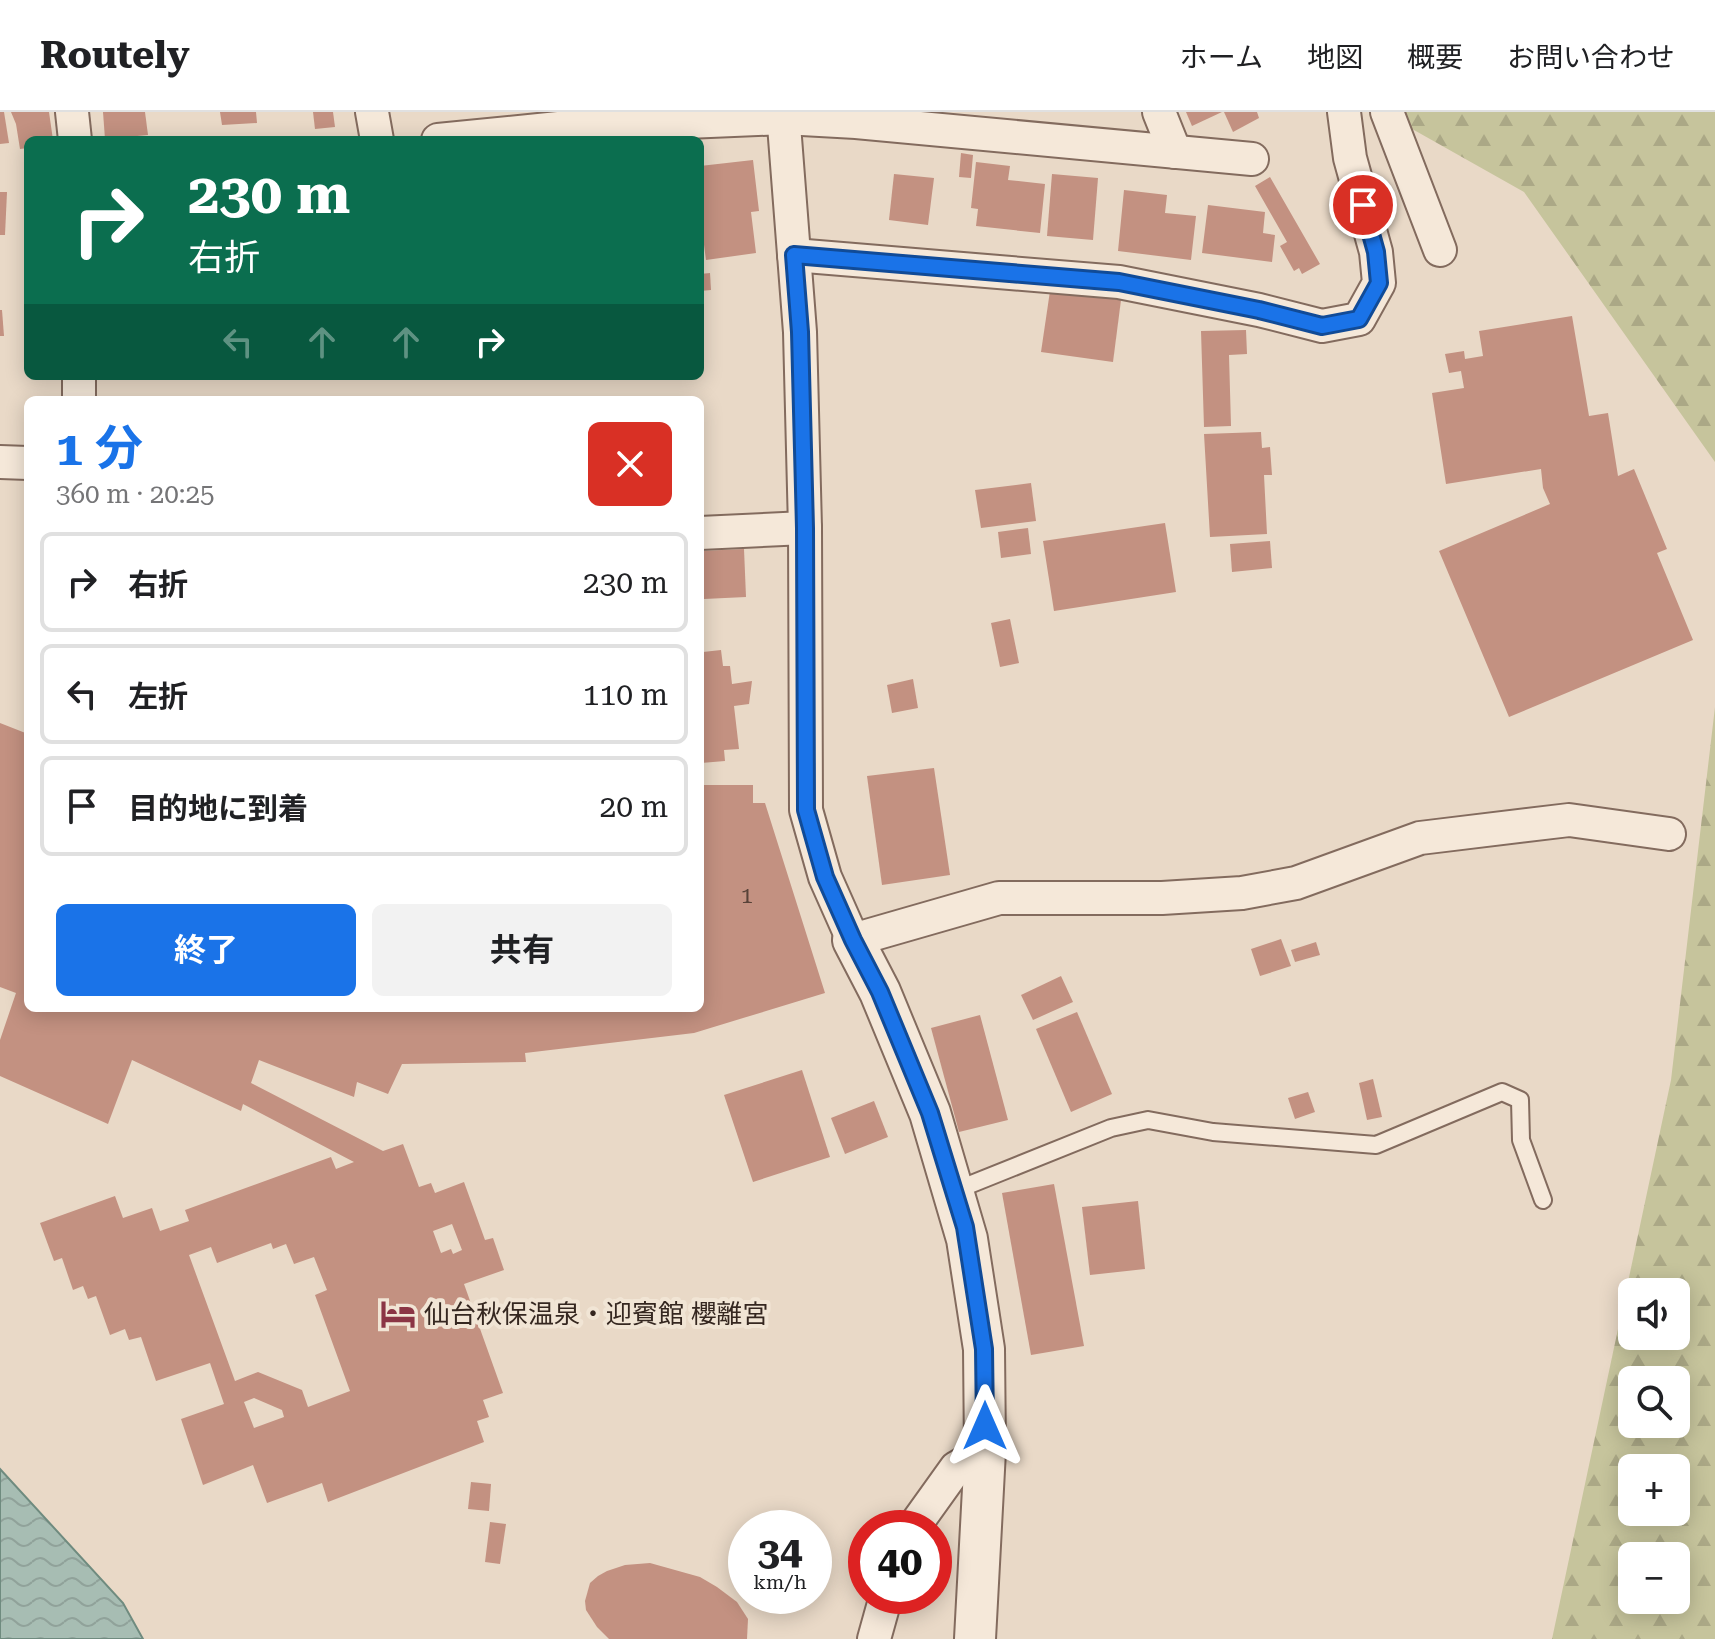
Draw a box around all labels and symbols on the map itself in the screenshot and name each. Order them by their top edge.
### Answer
pin [1329,171,1397,239]
house number: 1 [741,883,753,908]
hotel icon: 仙台秋保温泉・迎賓館 櫻離宮 [379,1295,417,1333]
place label: 仙台秋保温泉・迎賓館 櫻離宮 [424,1299,769,1329]
position arrow [943,1384,1027,1468]
speed limit sign: 40 [848,1510,952,1614]

